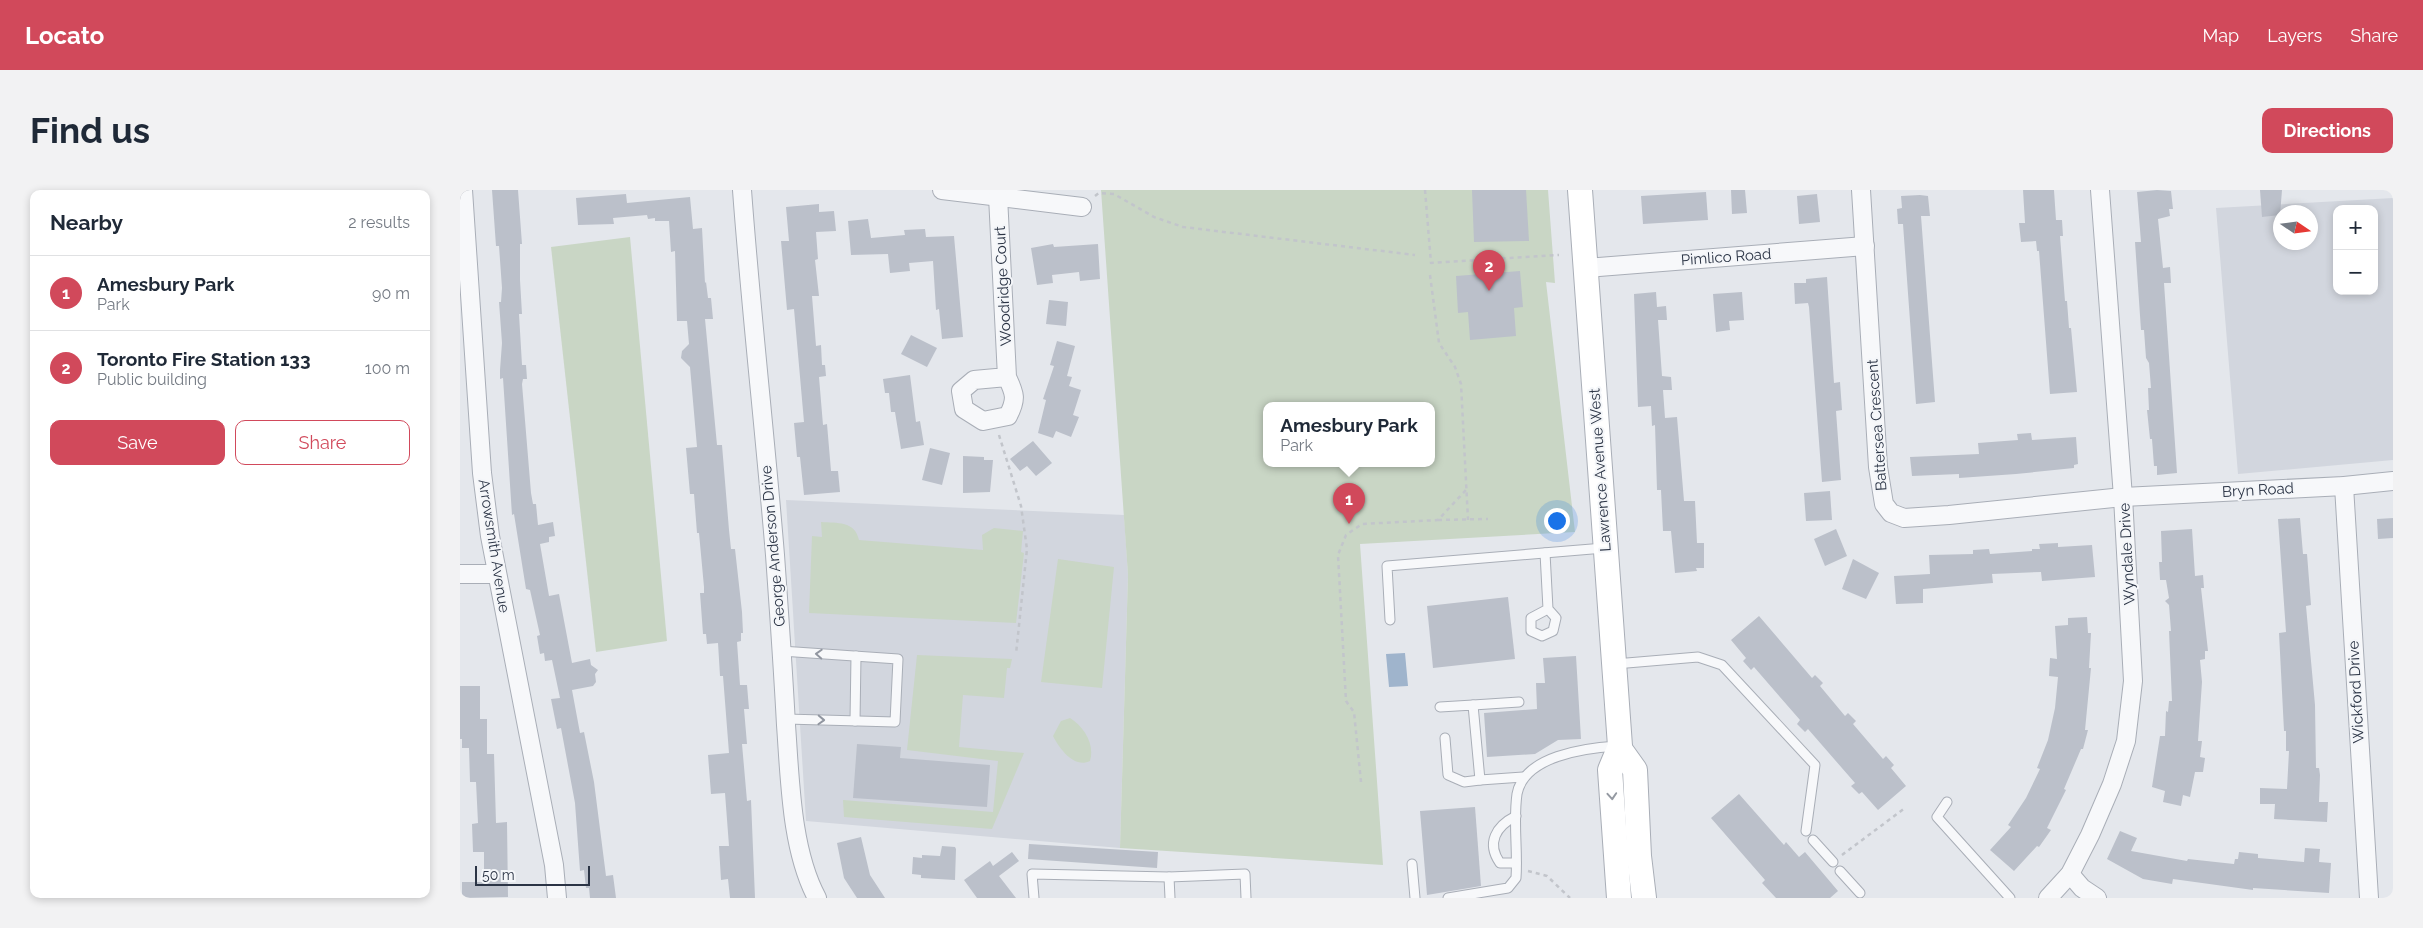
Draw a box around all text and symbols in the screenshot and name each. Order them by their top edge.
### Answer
text: Locato [25,21,104,50]
text: Map [2203,25,2239,46]
text: Layers [2267,25,2322,46]
text: Share [2350,25,2398,46]
button: Directions [2262,108,2393,153]
text: Find us [30,110,150,151]
north arrow [2273,205,2318,250]
map controls [2333,205,2378,295]
button: + [2333,205,2378,250]
text: Nearby [50,210,123,235]
text: 2 results [348,213,410,232]
street label: Woodridge Court [991,226,1015,346]
street label: Pimlico Road [1680,245,1772,269]
pin: 2 [1473,250,1505,291]
button: − [2333,250,2378,295]
text: Amesbury Park [97,273,234,295]
text: 1 [62,284,70,303]
text: 90 m [372,284,410,303]
text: Park [97,295,130,314]
text: Toronto Fire Station 133 [97,348,311,370]
street label: Battersea Crescent [1863,358,1891,492]
text: 2 [61,359,71,378]
text: 100 m [365,359,410,378]
text: Public building [97,370,207,389]
street label: Lawrence Avenue West [1585,388,1615,552]
popup [1263,402,1435,467]
text: Amesbury Park [1280,414,1418,436]
button: Save [50,420,225,465]
button: Share [235,420,410,465]
text: Park [1280,436,1313,455]
street label: George Anderson Drive [757,464,789,627]
street label: Arrowsmith Avenue [475,478,513,614]
street label: Bryn Road [2222,479,2294,501]
pin: 1 [1333,483,1365,524]
street label: Wyndale Drive [2115,502,2139,606]
your location [1544,508,1570,534]
street label: Wickford Drive [2344,640,2368,744]
one-way arrow [814,649,822,660]
one-way arrow [817,715,825,726]
one-way arrow [1607,792,1618,800]
scale bar [475,863,590,886]
text: 50 m [482,867,515,883]

